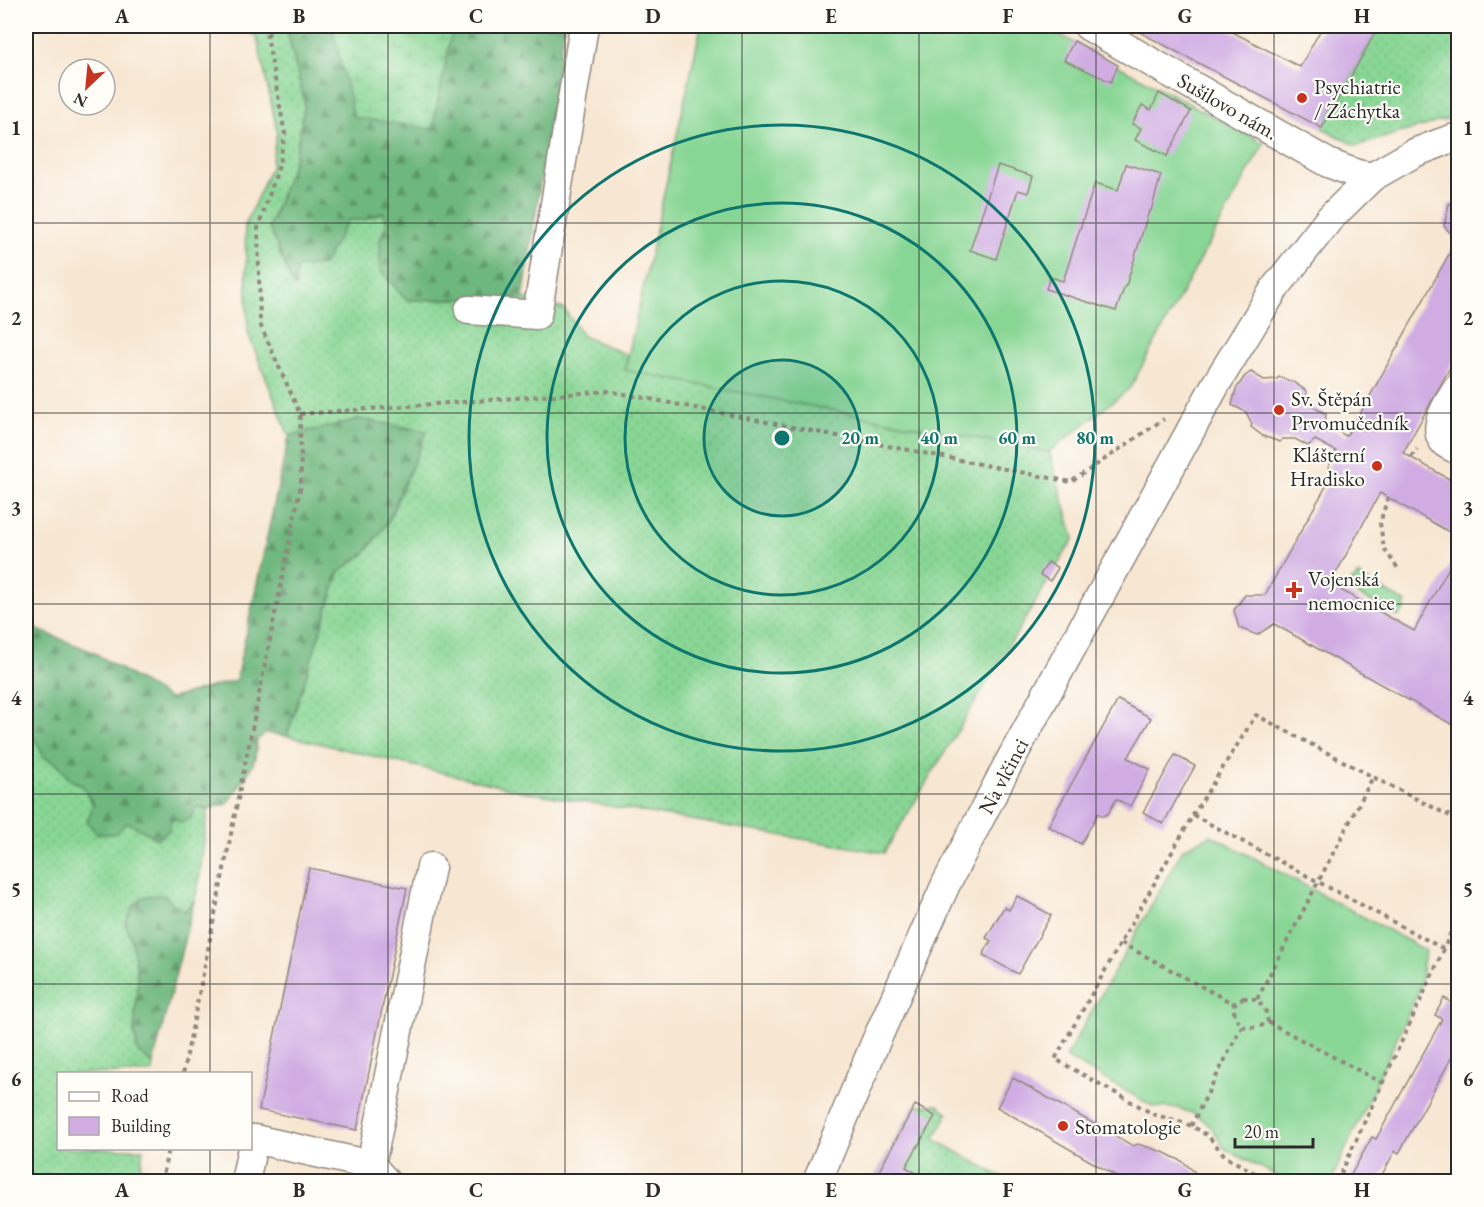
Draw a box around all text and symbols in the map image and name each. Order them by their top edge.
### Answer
text: A [114,3,130,29]
text: B [293,3,305,29]
text: C [469,3,483,29]
text: D [645,3,661,29]
text: E [825,3,837,29]
text: F [1003,3,1014,29]
text: G [1178,3,1192,29]
text: H [1354,3,1370,29]
north arrow [57,57,117,117]
street label: Sušilovo nám. [1173,66,1283,146]
place label: Psychiatrie / Záchytka [1314,73,1401,124]
text: N [70,88,91,112]
marker: Psychiatrie / Záchytka [1295,91,1309,105]
text: 1 [11,115,21,141]
text: 1 [1463,115,1473,141]
text: 2 [11,305,22,331]
text: 2 [1463,305,1474,331]
place label: Sv. Štěpán Prvomučedník [1291,385,1410,436]
marker: Sv. Štěpán Prvomučedník [1272,403,1286,417]
text: 20 m [841,426,879,449]
text: 40 m [920,426,958,449]
text: 60 m [998,426,1036,449]
text: 80 m [1076,426,1114,449]
centre of rings [772,428,792,448]
place label: Klášterní Hradisko [1290,441,1366,492]
marker: Klášterní Hradisko [1370,459,1384,473]
text: 3 [11,495,21,521]
text: 3 [1463,495,1473,521]
place label: Vojenská nemocnice [1308,565,1395,616]
marker: Vojenská nemocnice [1285,581,1303,599]
text: 4 [11,685,22,711]
text: 4 [1463,685,1474,711]
street label: Na vlčinci [972,733,1034,819]
text: 5 [11,876,21,902]
text: 5 [1463,876,1473,902]
text: 6 [11,1066,22,1092]
text: 6 [1463,1066,1474,1092]
legend [57,1072,252,1150]
text: Road [111,1084,150,1107]
scale bar [1235,1111,1313,1149]
place label: Stomatologie [1075,1113,1181,1140]
text: Building [111,1114,171,1137]
marker: Stomatologie [1056,1119,1070,1133]
text: 20 m [1244,1120,1279,1143]
text: A [114,1177,130,1203]
text: B [293,1177,305,1203]
text: C [469,1177,483,1203]
text: D [645,1177,661,1203]
text: E [825,1177,837,1203]
text: F [1003,1177,1014,1203]
text: G [1178,1177,1192,1203]
text: H [1354,1177,1370,1203]

